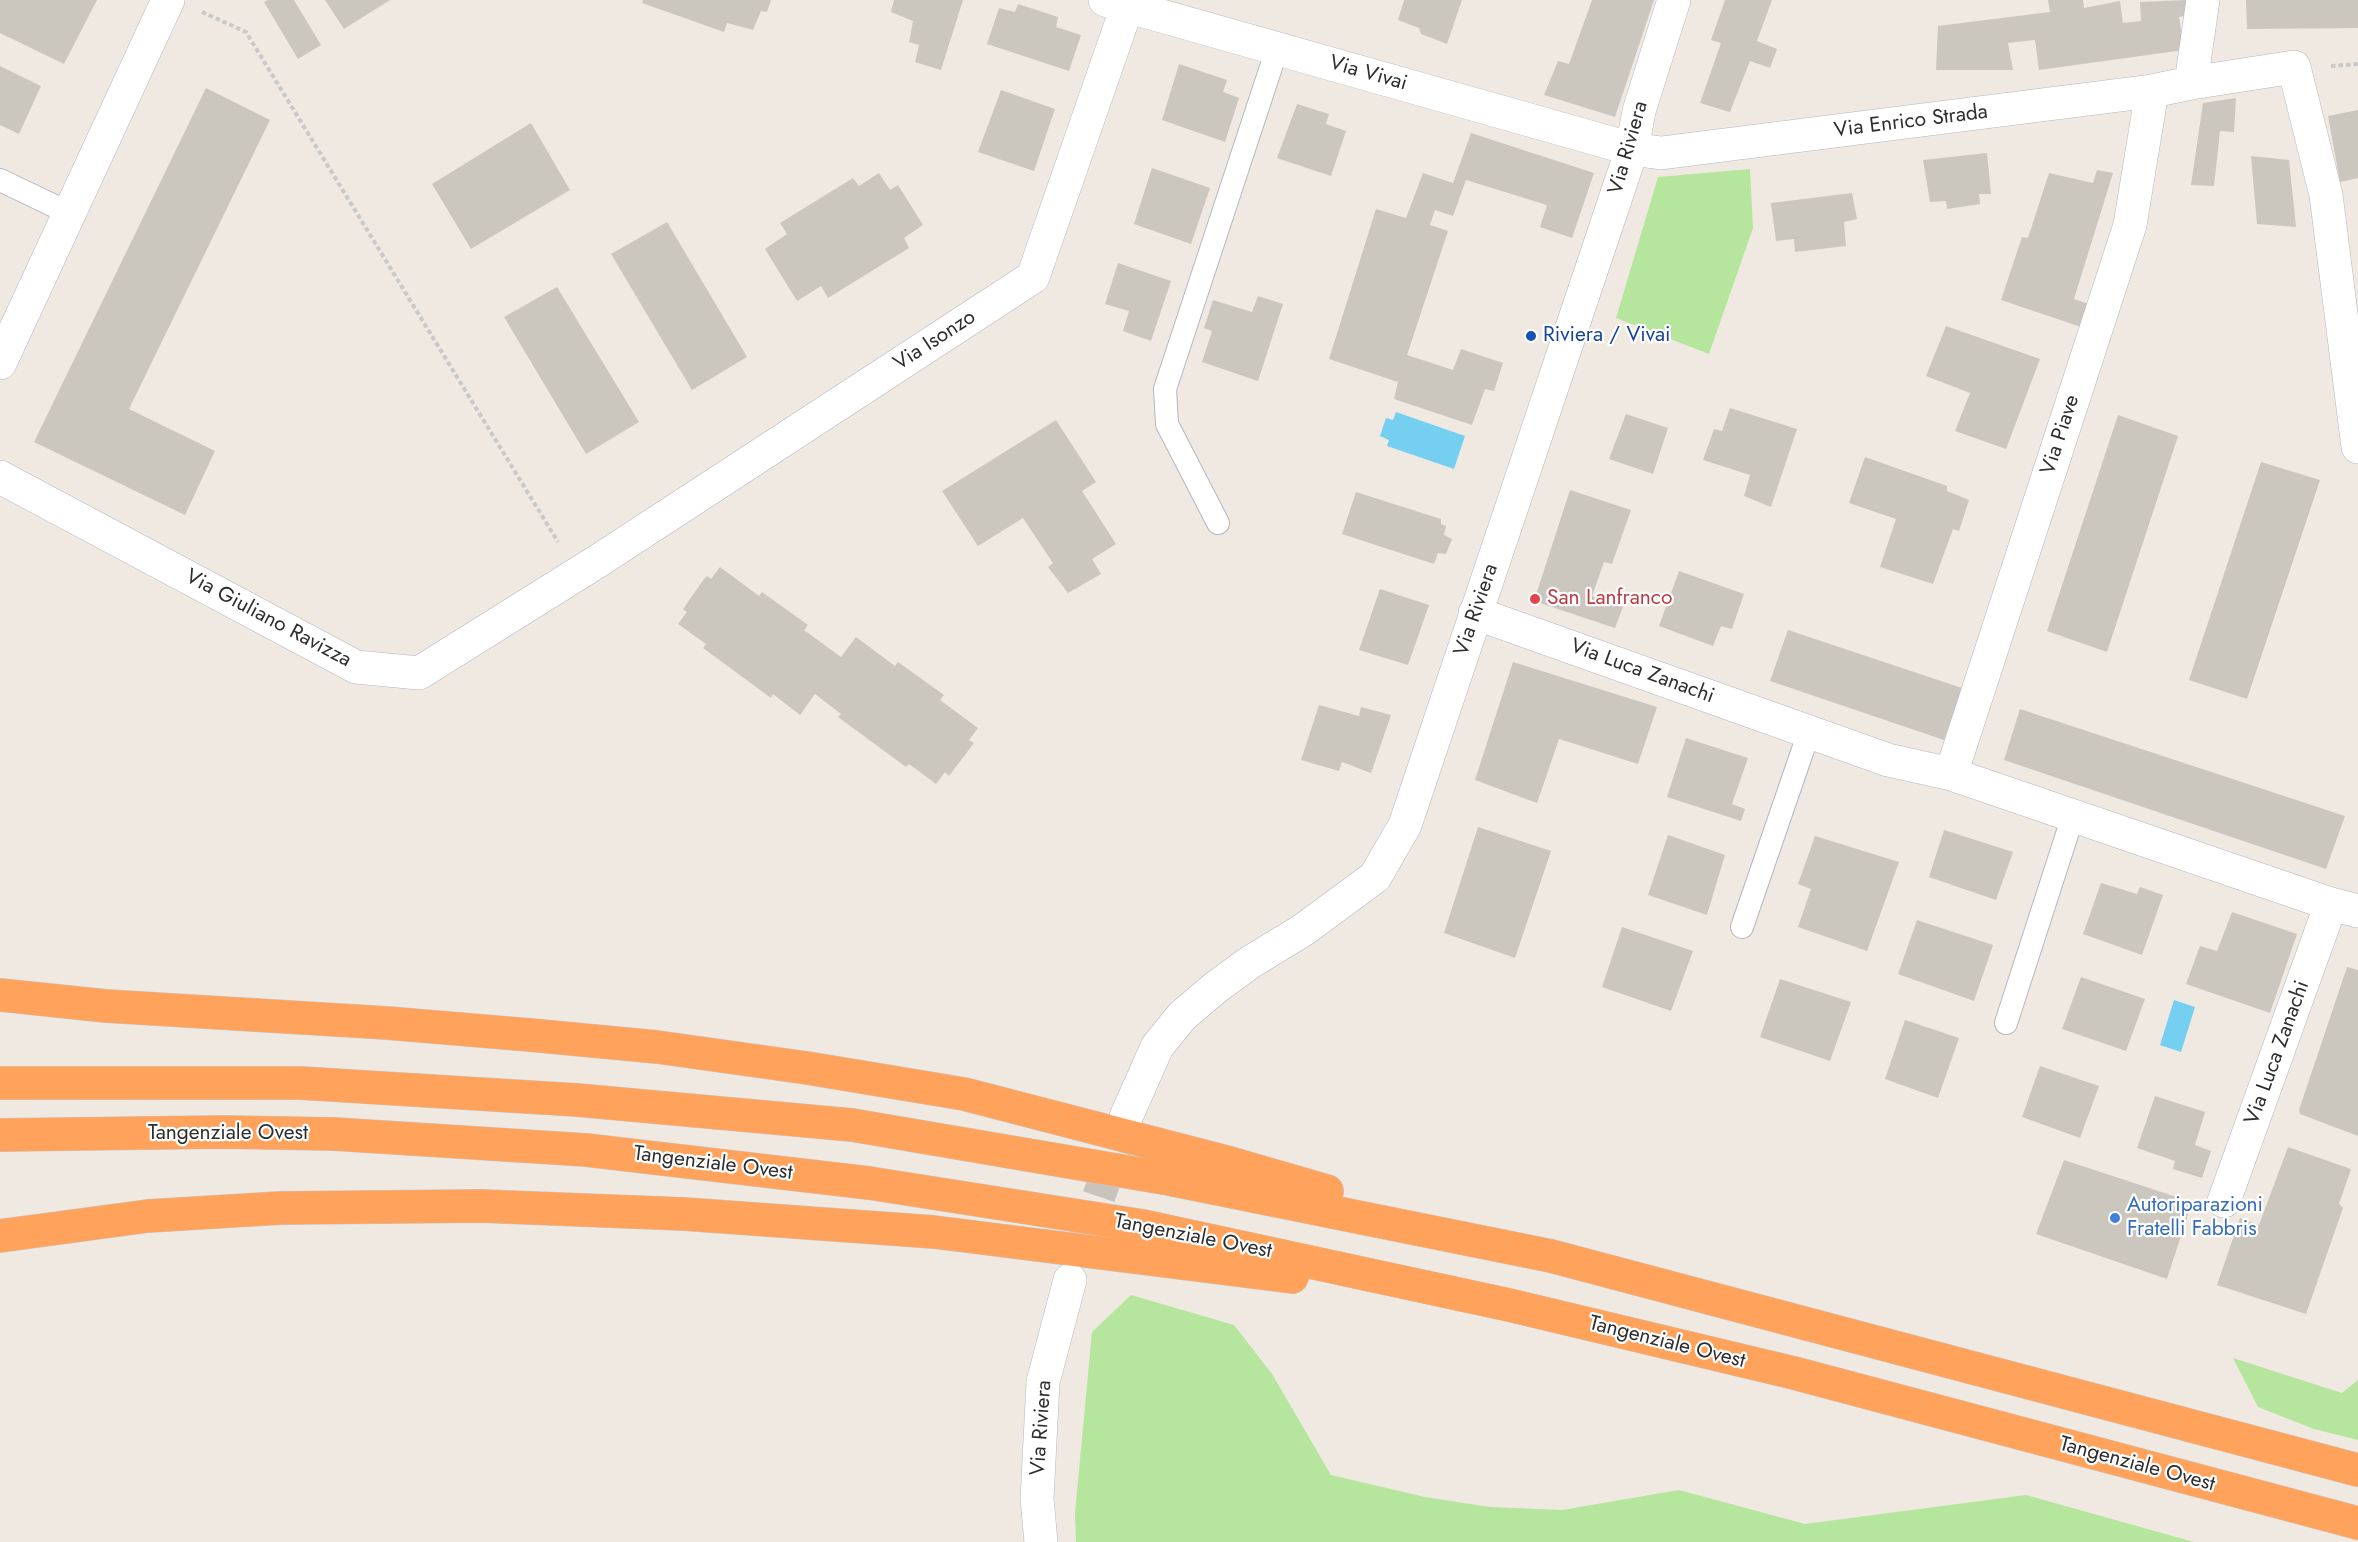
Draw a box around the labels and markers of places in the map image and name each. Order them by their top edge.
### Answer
place label: Riviera / Vivai [1543,323,1671,349]
marker: Riviera / Vivai [1524,329,1538,343]
place label: San Lanfranco [1547,586,1672,612]
marker: San Lanfranco [1528,592,1542,606]
place label: Autoriparazioni Fratelli Fabbris [2127,1193,2263,1243]
marker: Autoriparazioni Fratelli Fabbris [2108,1211,2122,1225]

